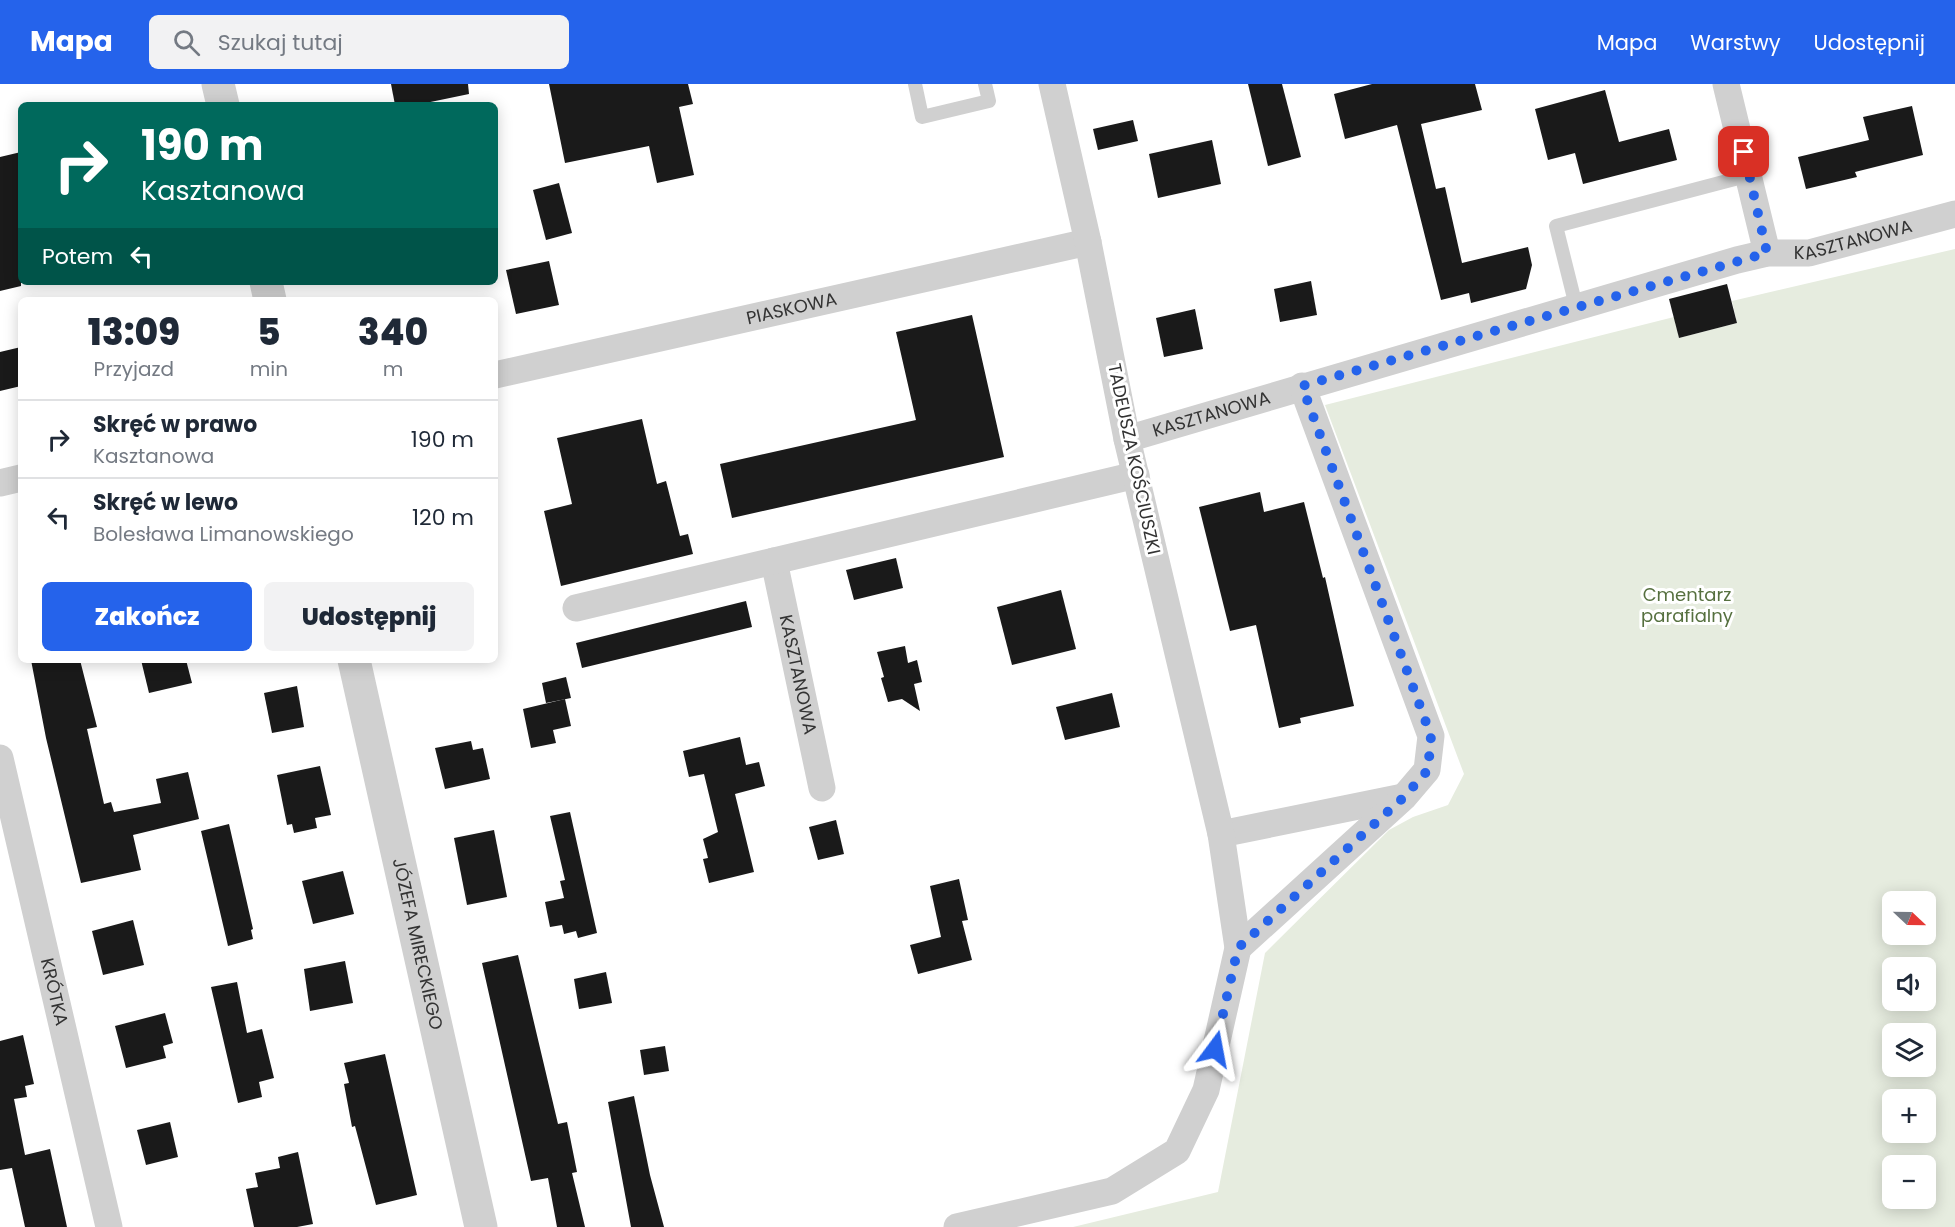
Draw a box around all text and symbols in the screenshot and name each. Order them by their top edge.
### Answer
search box [149,15,569,69]
text: Mapa [30,22,113,61]
icon: search [170,26,203,59]
text: Szukaj tutaj [218,27,343,58]
text: Mapa [1597,28,1657,57]
text: Warstwy [1690,28,1781,57]
text: Udostępnij [1814,28,1925,57]
text: 190 m [141,116,263,175]
icon: right [42,126,120,204]
pin [1718,126,1769,177]
icon: arrive [1727,135,1760,168]
text: Kasztanowa [141,172,305,209]
street label: KASZTANOWA [1794,213,1915,266]
icon: left [125,240,158,273]
text: Potem [42,241,113,272]
street label: PIASKOWA [744,286,839,330]
text: 13:09 [88,307,180,358]
text: 5 [257,307,281,358]
text: 340 [358,307,428,358]
text: Przyjazd [94,355,174,383]
text: min [250,355,288,383]
text: m [383,355,403,383]
street label: TADEUSZA KOŚCIUSZKI [1102,361,1167,557]
street label: KASZTANOWA [1149,385,1273,443]
text: Skręć w prawo [93,409,257,440]
icon: right [42,423,75,456]
text: 190 m [411,424,474,455]
text: Kasztanowa [93,442,214,470]
text: Skręć w lewo [93,487,238,518]
icon: left [42,501,75,534]
text: 120 m [412,502,474,533]
text: Bolesława Limanowskiego [93,520,354,548]
button: Zakończ [42,582,252,651]
button: Udostępnij [264,582,474,651]
park label: Cmentarz parafialny [1641,582,1733,628]
street label: KASZTANOWA [774,612,823,737]
street label: JÓZEFA MIRECKIEGO [387,856,449,1032]
north arrow [1882,891,1936,945]
map controls [1882,891,1936,1209]
street label: KRÓTKA [35,955,75,1028]
button: sound [1882,957,1936,1011]
position arrow [1183,1017,1247,1081]
button: layers [1882,1023,1936,1077]
button: + [1882,1089,1936,1143]
button: − [1882,1155,1936,1209]

